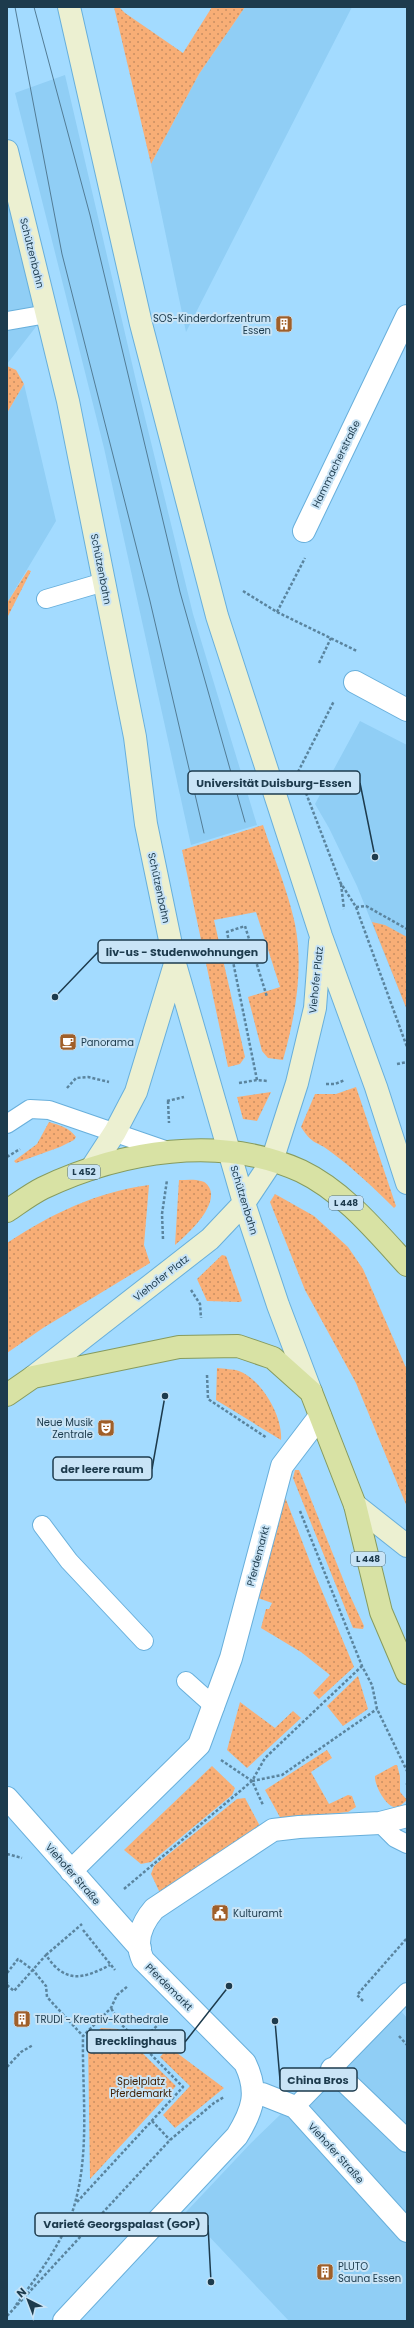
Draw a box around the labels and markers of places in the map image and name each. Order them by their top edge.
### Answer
place label: SOS-Kinderdorfzentrum Essen [153,311,271,338]
building icon: SOS-Kinderdorfzentrum Essen [274,314,294,334]
callout: Universität Duisburg-Essen [188,771,360,794]
callout: liv-us - Studenwohnungen [98,940,267,963]
cafe icon: Panorama [58,1032,78,1052]
place label: Panorama [81,1035,134,1050]
place label: Neue Musik Zentrale [37,1415,94,1442]
theatre icon: Neue Musik Zentrale [96,1418,116,1438]
callout: der leere raum [53,1457,152,1480]
public building icon: Kulturamt [210,1903,230,1923]
place label: Kulturamt [233,1906,283,1921]
building icon: TRUDI - Kreativ-Kathedrale [12,2009,32,2029]
place label: TRUDI - Kreativ-Kathedrale [35,2012,168,2027]
callout: Brecklinghaus [87,2030,185,2053]
callout: China Bros [280,2068,357,2091]
callout: Varieté Georgspalast (GOP) [35,2213,208,2236]
place label: PLUTO Sauna Essen [338,2259,401,2286]
building icon: PLUTO Sauna Essen [315,2262,335,2282]

